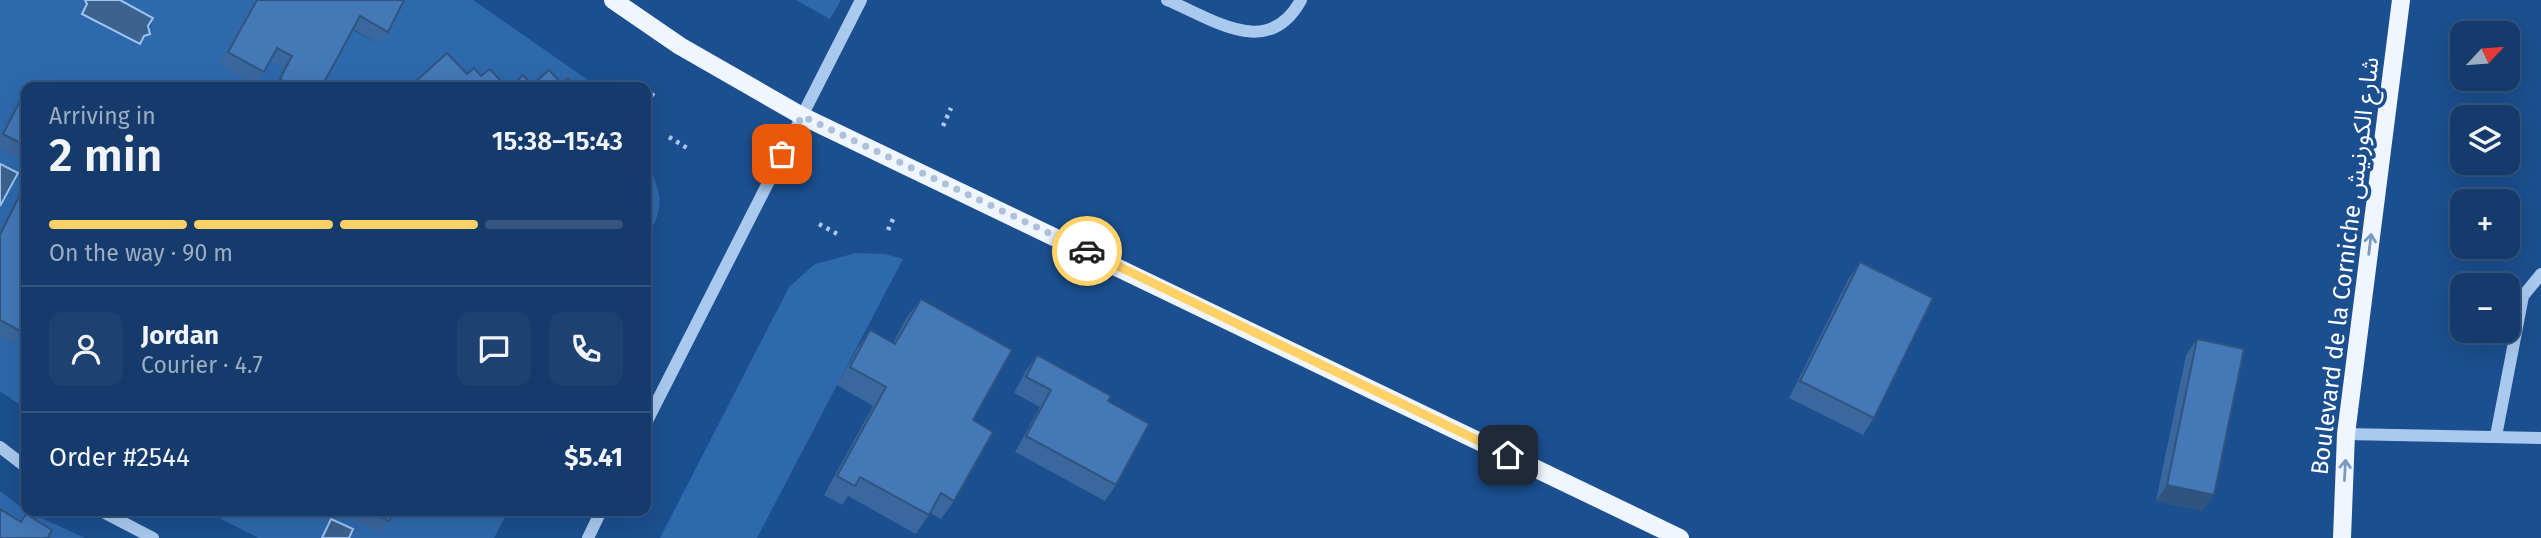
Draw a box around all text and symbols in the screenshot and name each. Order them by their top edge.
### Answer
north arrow [2450,21,2520,91]
map controls [2450,21,2520,343]
street label: Boulevard de la Corniche شارع الكورنيش [2305,55,2388,477]
text: Arriving in [49,102,156,130]
button: layers [2450,105,2520,175]
pin [752,124,812,184]
text: 15:38–15:43 [492,126,623,157]
text: 2 min [49,128,162,183]
icon: bag [763,135,801,173]
button: + [2450,189,2520,259]
courier [1052,216,1122,286]
icon: car [1068,232,1106,270]
one-way arrow [2364,233,2377,256]
text: On the way · 90 m [49,239,233,267]
button: − [2450,273,2520,343]
button: person [49,312,123,386]
button: chat [457,312,531,386]
button: phone [549,312,623,386]
text: Jordan [141,320,219,351]
text: Courier · 4.7 [141,351,263,379]
pin [1478,425,1538,485]
icon: home [1489,436,1527,474]
text: Order #2544 [49,442,190,473]
text: $5.41 [564,442,623,473]
one-way arrow [2338,459,2351,482]

